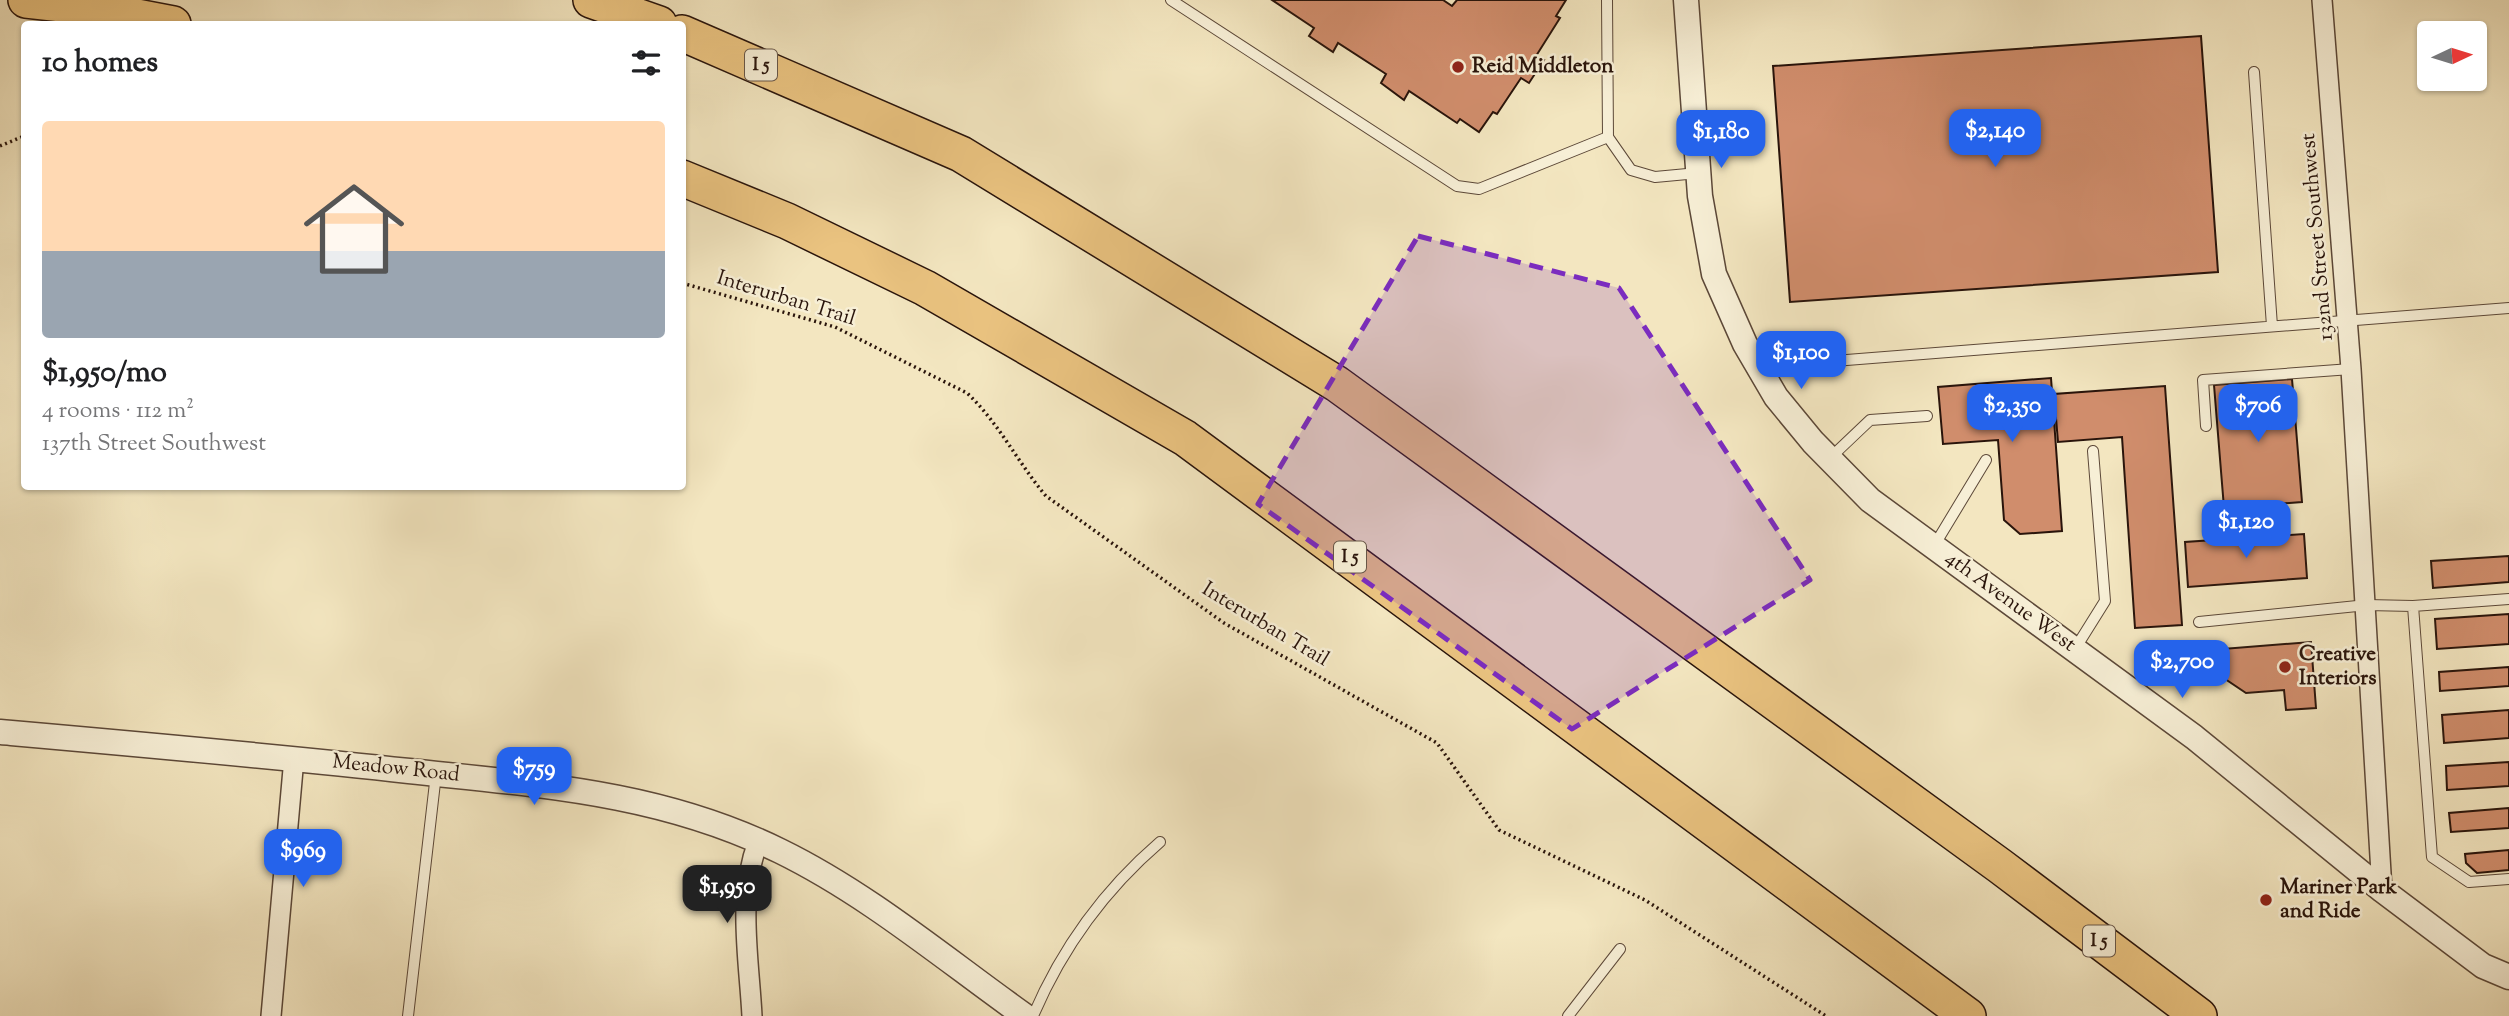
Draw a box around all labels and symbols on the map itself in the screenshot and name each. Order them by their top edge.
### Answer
north arrow [2417,21,2487,91]
road number: I 5 [745,50,777,80]
place label: Reid Middleton [1472,52,1614,82]
marker: Reid Middleton [1450,59,1466,75]
pin: $1,180 [1664,110,1778,170]
pin: $2,140 [1938,110,2052,169]
street label: 132nd Street Southwest [2294,132,2342,342]
street label: Interurban Trail [713,264,859,334]
pin: $1,100 [1744,332,1858,391]
pin: $2,350 [1955,384,2069,444]
pin: $706 [2217,384,2299,444]
pin: $1,120 [2189,500,2303,560]
road number: I 5 [1334,542,1366,572]
street label: 4th Avenue West [1938,544,2082,660]
street label: Interurban Trail [1196,575,1335,675]
pin: $2,700 [2125,640,2239,700]
place label: Creative Interiors [2299,640,2376,694]
marker: Creative Interiors [2277,659,2293,675]
street label: Meadow Road [331,747,461,791]
pin: $759 [493,748,575,807]
pin: $969 [262,830,344,889]
pin: $1,950 [670,866,784,925]
place label: Mariner Park and Ride [2280,873,2398,927]
marker: Mariner Park and Ride [2258,892,2274,908]
road number: I 5 [2083,925,2115,956]

